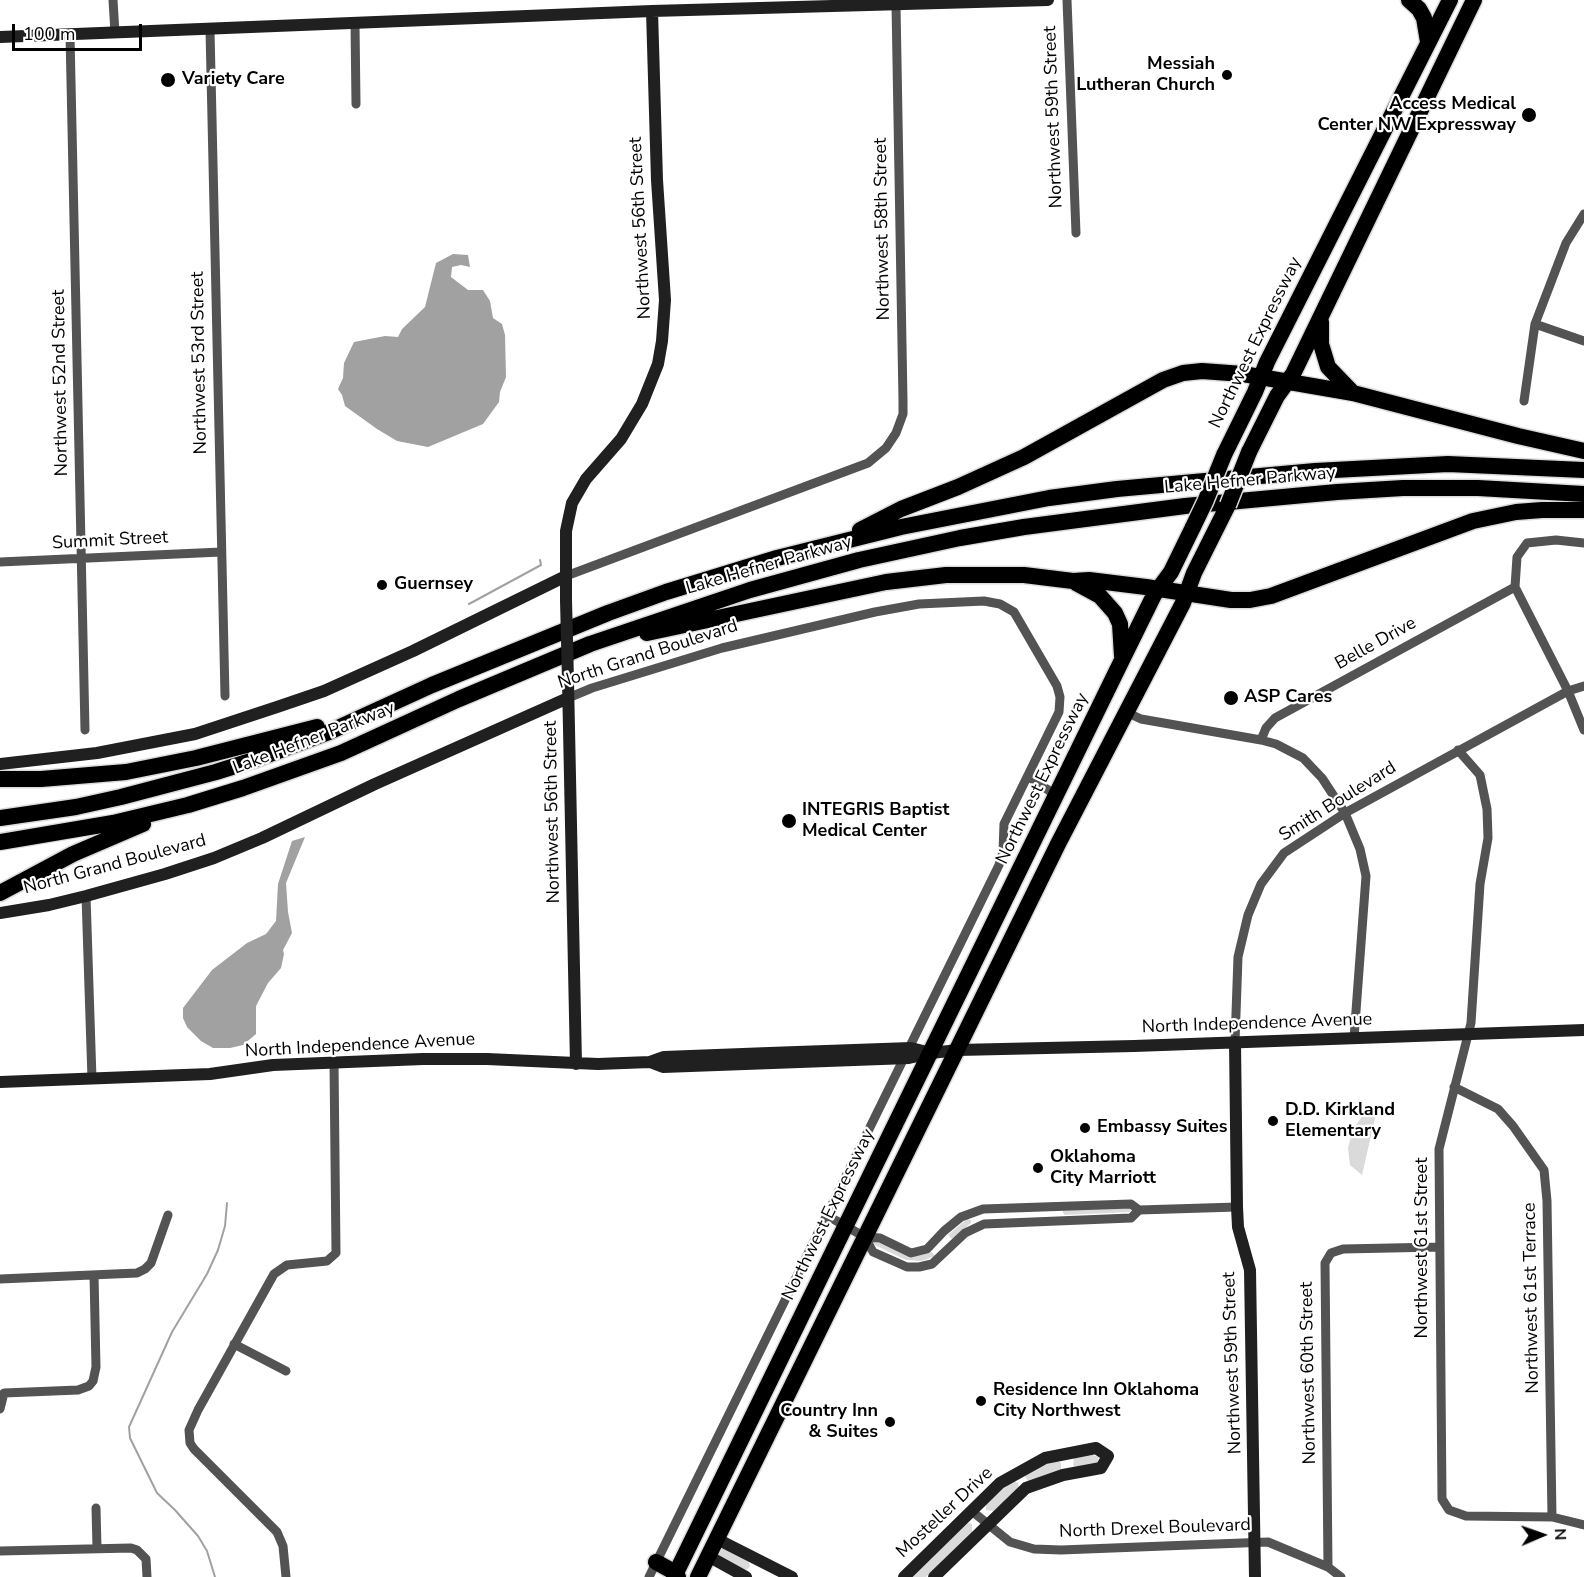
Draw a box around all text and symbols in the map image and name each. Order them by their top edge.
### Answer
scale bar [15,12,146,50]
text: 100 m [23,22,75,46]
street label: Northwest 59th Street [1040,25,1068,209]
place label: Messiah Lutheran Church [1076,54,1215,97]
marker: Messiah Lutheran Church [1220,68,1234,82]
place label: Variety Care [182,69,285,91]
marker: Variety Care [159,71,177,89]
place label: Access Medical Center NW Expressway [1317,94,1516,136]
marker: Access Medical Center NW Expressway [1520,106,1538,124]
street label: Northwest 56th Street [625,136,657,320]
street label: Northwest 58th Street [871,138,895,320]
street label: Northwest Expressway [1205,254,1307,432]
street label: Northwest 53rd Street [188,271,212,455]
street label: Northwest 52nd Street [49,289,73,477]
street label: Lake Hefner Parkway [1164,463,1336,499]
street label: Summit Street [51,527,169,555]
street label: Lake Hefner Parkway [683,532,855,600]
place label: Guernsey [394,574,473,596]
marker: Guernsey [375,578,389,592]
street label: Belle Drive [1332,613,1420,675]
street label: North Grand Boulevard [555,616,741,694]
place label: ASP Cares [1244,687,1332,709]
marker: ASP Cares [1222,689,1240,707]
street label: Northwest Expressway [992,690,1094,868]
street label: Lake Hefner Parkway [230,698,398,780]
street label: Northwest 56th Street [541,721,565,903]
street label: Smith Boulevard [1275,757,1401,847]
place label: INTEGRIS Baptist Medical Center [802,800,949,842]
marker: INTEGRIS Baptist Medical Center [780,812,798,830]
street label: North Grand Boulevard [21,830,209,900]
street label: North Independence Avenue [1141,1009,1373,1039]
street label: North Independence Avenue [244,1029,476,1063]
place label: D.D. Kirkland Elementary [1285,1100,1395,1142]
marker: D.D. Kirkland Elementary [1266,1114,1280,1128]
place label: Embassy Suites [1097,1117,1228,1139]
marker: Embassy Suites [1078,1121,1092,1135]
street label: Northwest Expressway [778,1126,880,1304]
place label: Oklahoma City Marriott [1050,1147,1156,1190]
street label: Northwest 61st Street [1412,1158,1434,1338]
marker: Oklahoma City Marriott [1031,1161,1045,1175]
street label: Northwest 61st Terrace [1520,1202,1544,1394]
street label: Northwest 59th Street [1219,1271,1247,1455]
street label: Northwest 60th Street [1297,1282,1321,1464]
place label: Residence Inn Oklahoma City Northwest [993,1380,1199,1422]
marker: Residence Inn Oklahoma City Northwest [974,1394,988,1408]
place label: Country Inn & Suites [780,1401,878,1444]
marker: Country Inn & Suites [883,1415,897,1429]
street label: Mosteller Drive [892,1463,998,1563]
north arrow [1512,1505,1572,1565]
street label: North Drexel Boulevard [1059,1515,1251,1543]
text: N [1549,1528,1571,1541]

